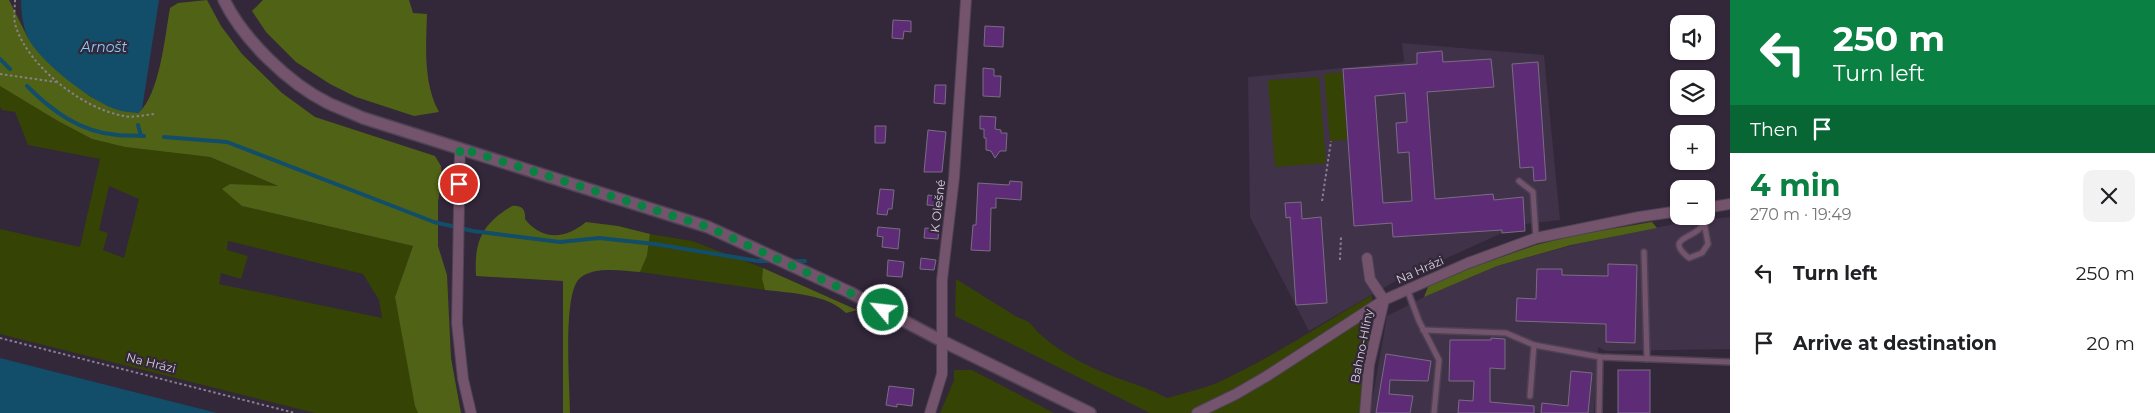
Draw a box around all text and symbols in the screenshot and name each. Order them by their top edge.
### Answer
map controls [1670,15,1715,225]
button: sound [1670,15,1715,60]
text: 250 m [1833,17,1945,60]
icon: left [1750,20,1815,85]
water label: Arnošt [80,38,127,56]
text: Turn left [1833,60,1925,87]
button: layers [1670,70,1715,115]
icon: arrive [1808,115,1836,143]
text: Then [1750,118,1798,141]
button: + [1670,125,1715,170]
pin [438,163,480,205]
text: 4 min [1750,167,1840,204]
icon: arrive [445,170,473,198]
button: close [2083,170,2135,222]
street label: K Olešné [927,179,948,233]
button: − [1670,180,1715,225]
text: 270 m · 19:49 [1750,205,1851,224]
street label: Na Hrázi [1394,252,1446,287]
icon: left [1750,259,1778,287]
text: Turn left [1793,262,1878,285]
text: 250 m [2076,262,2135,285]
position arrow [856,283,908,335]
street label: Bahno-Hlíny [1347,307,1376,384]
icon: arrive [1750,329,1778,357]
text: Arrive at destination [1793,332,1997,355]
text: 20 m [2087,332,2135,355]
street label: Na Hrázi [125,349,177,376]

